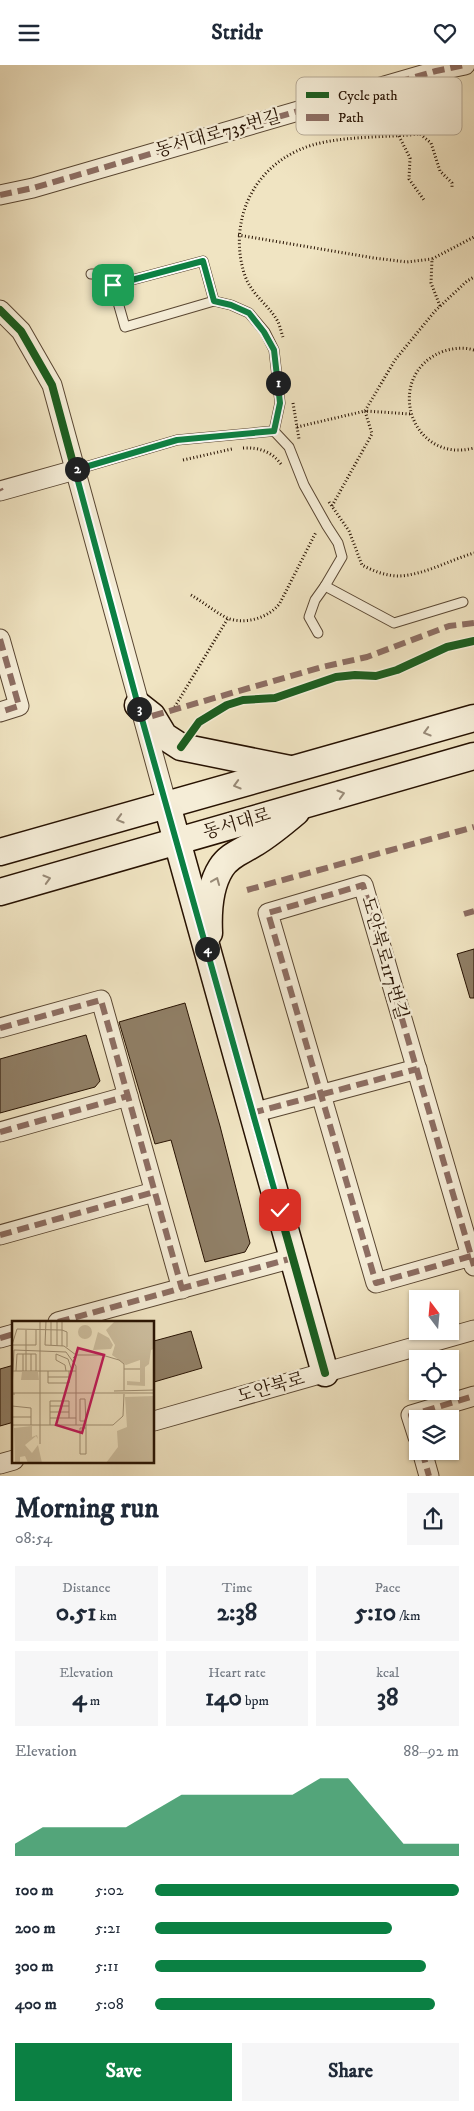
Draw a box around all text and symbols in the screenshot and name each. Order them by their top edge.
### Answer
icon: menu [15,19,43,47]
text: Stridr [211,19,263,46]
icon: heart [431,19,459,47]
legend [296,77,462,135]
text: Cycle path [338,87,398,105]
street label: 동서대로735번길 [153,106,283,162]
text: Path [338,109,365,127]
pin [92,264,134,306]
icon: arrive [99,271,127,299]
pin: 1 [266,371,290,395]
text: 1 [276,374,281,392]
pin: 2 [64,457,90,481]
text: 2 [74,460,81,478]
pin: 3 [126,697,152,721]
text: 3 [137,700,142,718]
one-way arrow [424,726,432,736]
one-way arrow [233,780,242,790]
one-way arrow [337,789,345,800]
street label: 동서대로 [201,804,273,844]
one-way arrow [116,813,124,823]
one-way arrow [42,874,50,884]
one-way arrow [210,877,220,886]
street label: 도안북로117번길 [356,894,412,1022]
pin: 4 [194,937,220,961]
text: 4 [203,940,212,958]
pin [259,1189,301,1231]
icon: check [266,1196,294,1224]
north arrow [409,1290,459,1340]
map controls [409,1290,459,1460]
inset map [12,1321,155,1463]
button: locate [409,1350,459,1400]
street label: 도안북로 [235,1368,307,1408]
button: layers [409,1410,459,1460]
text: Morning run [15,1491,159,1526]
button: share [407,1493,459,1545]
text: 08:54 [15,1528,52,1548]
text: Distance [62,1579,110,1597]
text: Time [222,1579,252,1597]
text: Pace [375,1579,401,1597]
text: 0.51 [56,1597,96,1628]
text: 2:38 [217,1597,257,1628]
text: 5:10 [355,1597,396,1628]
text: km [96,1607,117,1625]
text: /km [396,1607,421,1625]
text: Elevation [59,1664,113,1682]
text: Heart rate [208,1664,266,1682]
text: kcal [376,1664,399,1682]
text: 4 [72,1682,87,1713]
text: 140 [205,1682,242,1713]
text: 38 [377,1682,399,1713]
text: m [87,1692,100,1710]
text: bpm [242,1692,269,1710]
text: Elevation [15,1741,77,1761]
text: 88–92 m [403,1741,459,1761]
text: 100 m [15,1880,54,1900]
text: 5:02 [95,1880,124,1900]
text: 200 m [15,1918,56,1938]
text: 5:21 [95,1918,121,1938]
text: 300 m [15,1956,54,1976]
text: 5:11 [95,1956,119,1976]
text: 400 m [15,1994,57,2014]
text: 5:08 [95,1994,124,2014]
button: Save [15,2043,232,2101]
button: Share [242,2043,459,2101]

